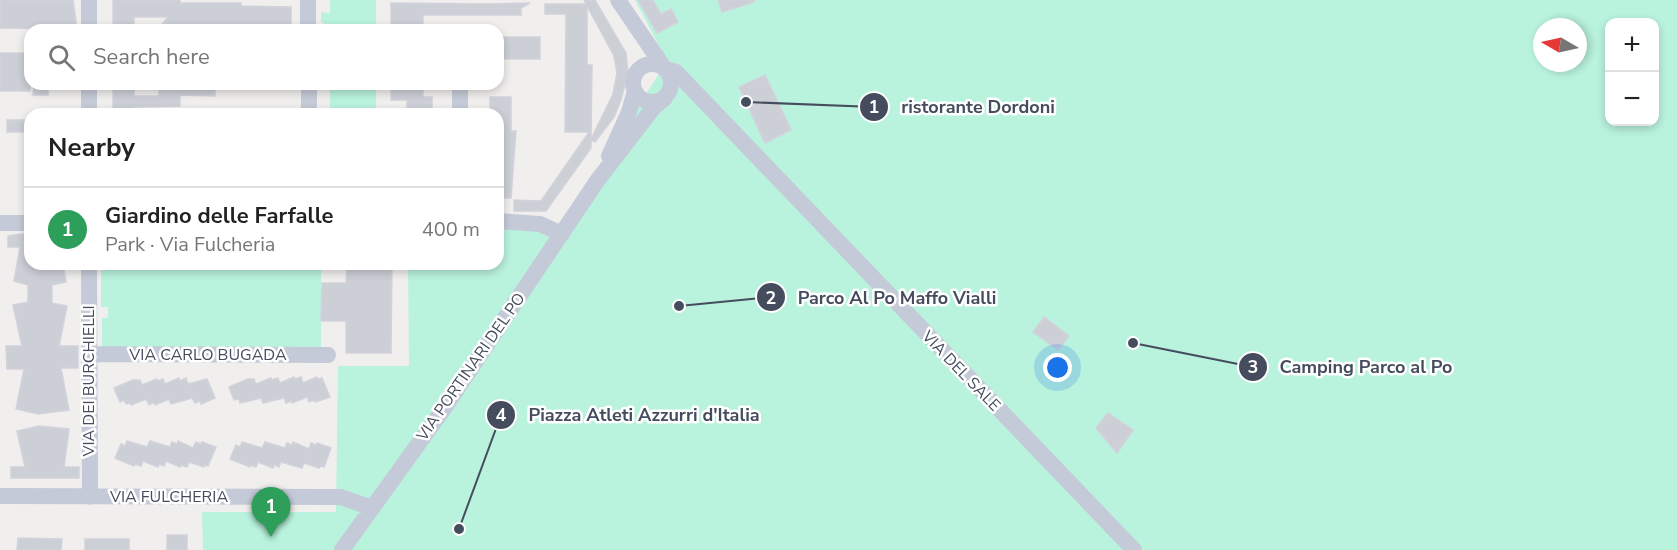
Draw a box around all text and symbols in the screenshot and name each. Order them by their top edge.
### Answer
north arrow [1533,18,1587,72]
map controls [1605,18,1659,126]
button: + [1605,18,1659,72]
search box [24,24,504,90]
icon: search [45,41,78,74]
text: Search here [93,42,210,72]
button: − [1605,72,1659,126]
callout: ristorante Dordoni [859,89,1067,125]
text: 1 [869,95,879,119]
text: ristorante Dordoni [901,95,1055,119]
text: Nearby [48,130,135,165]
text: Giardino delle Farfalle [105,201,333,231]
text: 1 [62,216,74,243]
text: 400 m [422,216,480,243]
text: Park · Via Fulcheria [105,231,275,258]
callout: Parco Al Po Maffo Vialli [756,279,1009,315]
text: 2 [766,286,776,310]
text: Parco Al Po Maffo Vialli [798,286,996,310]
street label: VIA PORTINARI DEL PO [411,289,530,446]
street label: VIA DEI BURCHIELLI [78,305,100,458]
street label: VIA DEL SALE [916,325,1005,416]
street label: VIA CARLO BUGADA [128,344,287,366]
callout: Camping Parco al Po [1238,349,1465,385]
your location [1043,353,1072,382]
text: 3 [1248,355,1258,379]
text: Camping Parco al Po [1280,355,1452,379]
callout: Piazza Atleti Azzurri d'Italia [486,397,771,433]
text: 4 [496,403,507,427]
text: Piazza Atleti Azzurri d'Italia [528,403,760,427]
street label: VIA FULCHERIA [109,486,228,508]
pin: 1 [252,488,290,537]

